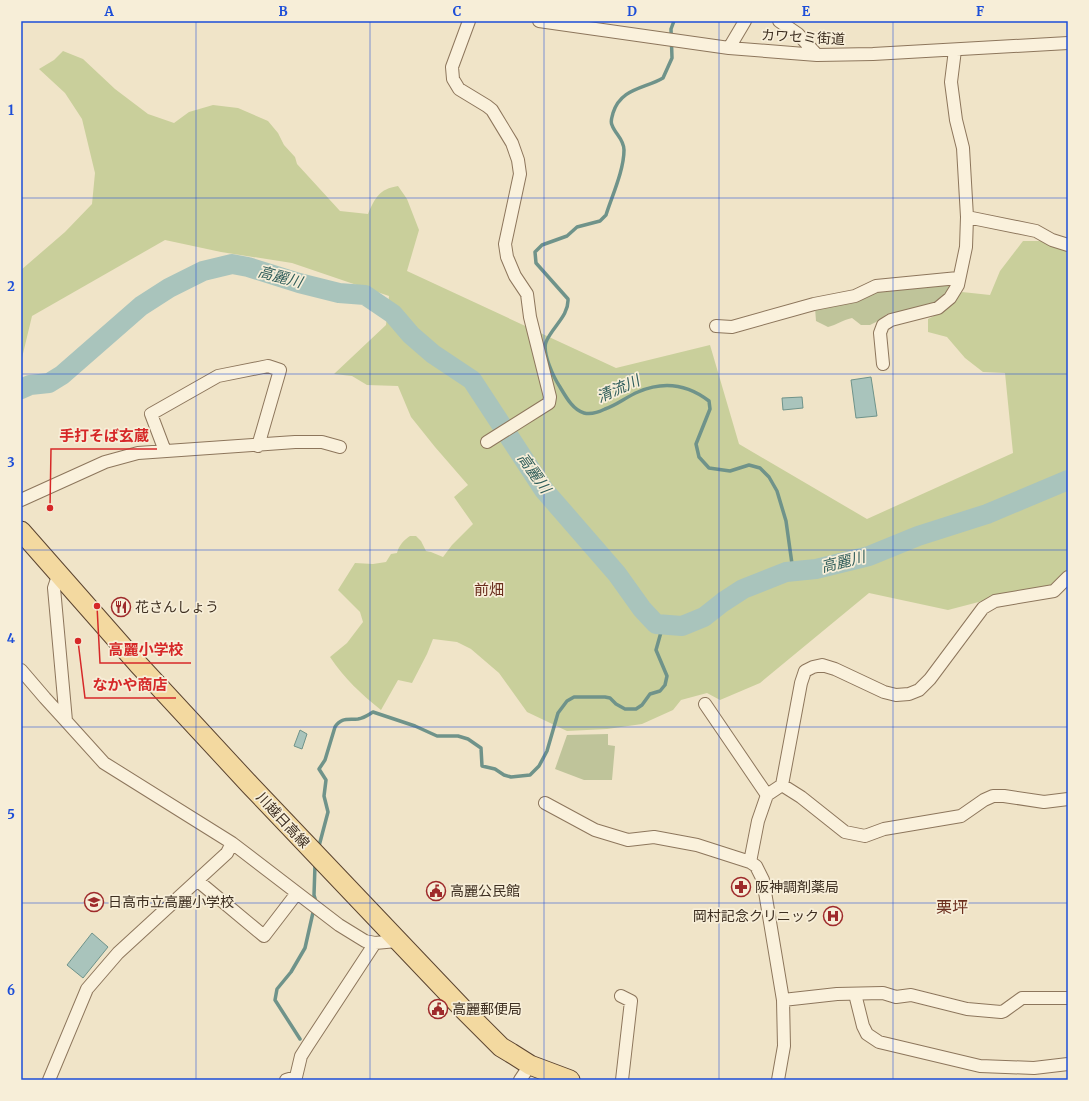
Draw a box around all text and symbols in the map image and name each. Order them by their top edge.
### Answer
text: A [103,3,114,20]
text: B [278,3,288,20]
text: C [453,3,462,20]
text: D [627,3,637,20]
text: E [802,3,811,20]
text: F [976,3,984,20]
street label: カワセミ街道 [761,26,845,48]
text: 1 [8,102,14,119]
water label: 高麗川 [256,262,306,292]
text: 2 [7,278,15,295]
water label: 清流川 [593,370,644,406]
callout: 手打そば玄蔵 [51,422,157,449]
text: 手打そば玄蔵 [59,426,149,445]
water label: 高麗川 [514,449,556,498]
text: 3 [7,454,15,471]
water label: 高麗川 [819,546,869,576]
district label: 前畑 [474,580,504,599]
restaurant icon: 花さんしょう [110,596,132,618]
place label: 花さんしょう [135,598,219,616]
text: 4 [7,630,16,647]
callout: 高麗小学校 [100,636,191,663]
text: 高麗小学校 [108,640,184,659]
callout: なかや商店 [85,671,176,698]
text: なかや商店 [92,675,168,694]
street label: 川越日高線 [253,788,313,852]
text: 5 [7,806,15,823]
pharmacy icon: 阪神調剤薬局 [730,876,752,898]
place label: 阪神調剤薬局 [755,878,839,896]
public building icon: 高麗公民館 [425,880,447,902]
place label: 高麗公民館 [450,882,520,900]
school or university icon: 日高市立高麗小学校 [83,891,105,913]
place label: 日高市立高麗小学校 [108,893,234,911]
district label: 栗坪 [936,897,968,917]
hospital icon: 岡村記念クリニック [822,905,844,927]
place label: 岡村記念クリニック [693,907,819,925]
text: 6 [7,982,15,999]
public building icon: 高麗郵便局 [427,998,449,1020]
place label: 高麗郵便局 [452,1000,522,1018]

